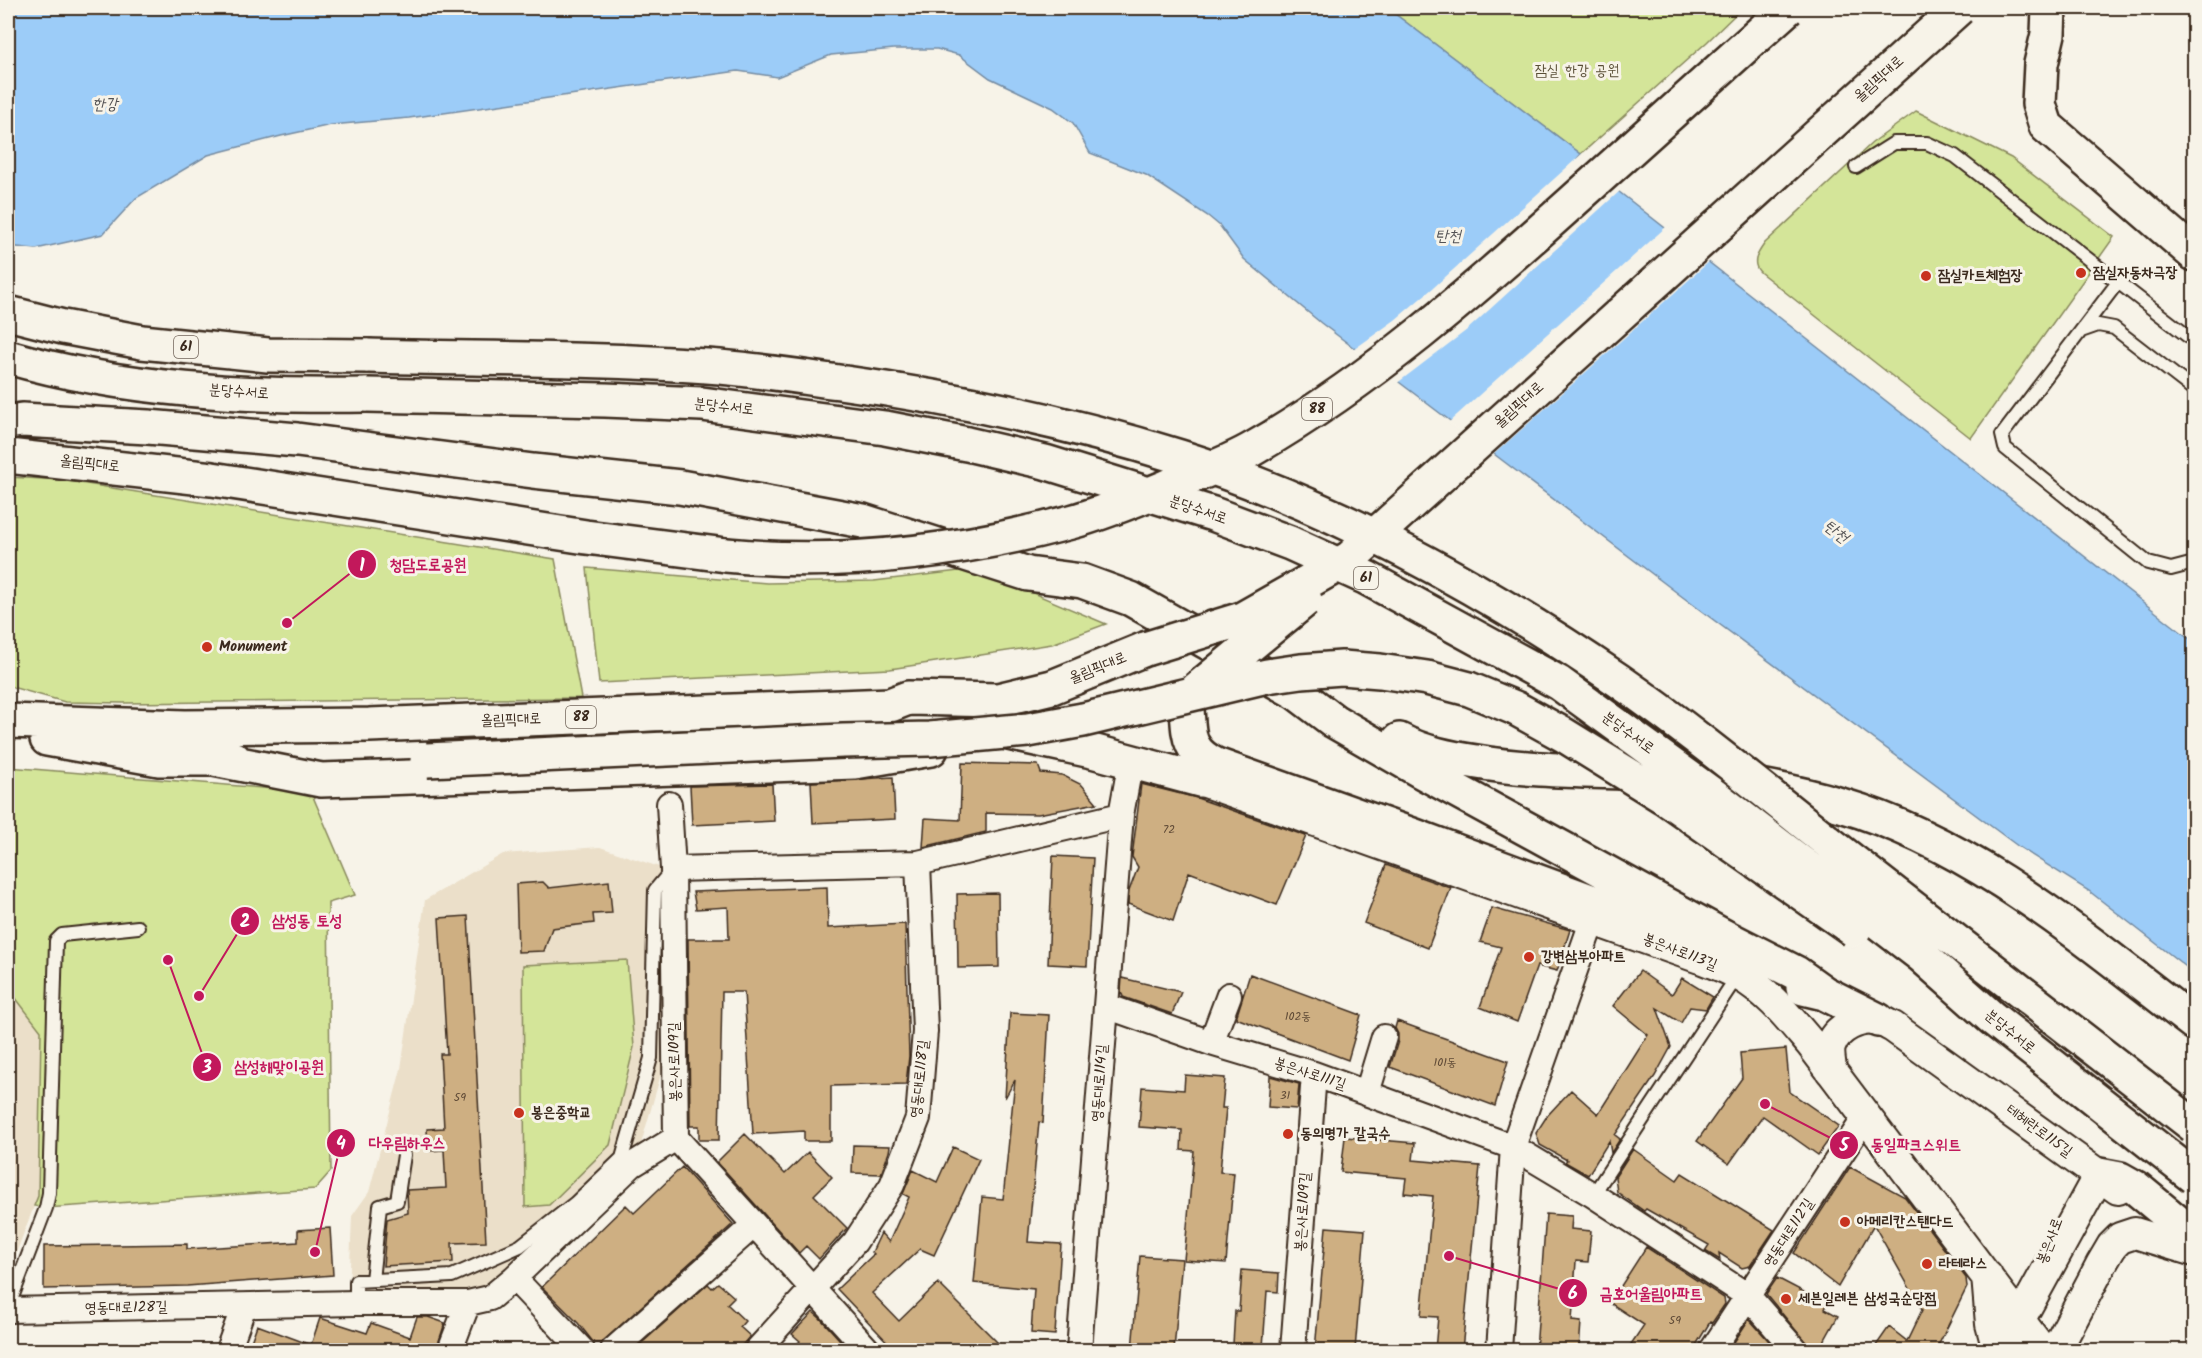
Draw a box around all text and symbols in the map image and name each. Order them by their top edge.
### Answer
street label: 올림픽대로 [1849,50,1909,108]
park label: 잠실 한강 공원 [1535,59,1619,83]
water label: 한강 [92,92,120,117]
water label: 탄천 [1435,224,1463,249]
place label: 잠실자동차극장 [2093,261,2178,285]
place label: 잠실카트체험장 [1938,264,2023,288]
marker: 잠실자동차극장 [2074,266,2088,280]
marker: 잠실카트체험장 [1919,269,1933,283]
road number: 61 [174,336,198,358]
street label: 올림픽대로 [1489,376,1549,434]
street label: 분당수서로 [208,378,270,406]
street label: 분당수서로 [693,392,755,422]
road number: 88 [1302,398,1332,420]
street label: 올림픽대로 [59,449,121,479]
street label: 분당수서로 [1166,489,1230,531]
water label: 탄천 [1818,514,1856,551]
callout: 청담도로공원 [347,547,478,581]
text: 1 [359,552,365,581]
text: 청담도로공원 [389,553,467,578]
road number: 61 [1354,567,1378,589]
place label: Monument [219,635,288,659]
marker: Monument [200,640,214,654]
street label: 올림픽대로 [1066,646,1130,690]
road number: 88 [566,706,596,728]
street label: 분당수서로 [1597,706,1659,760]
street label: 올림픽대로 [480,707,542,733]
house number: 72 [1163,820,1175,839]
callout: 삼성동 토성 [230,904,355,938]
text: 2 [240,908,250,937]
text: 삼성동 토성 [272,909,342,934]
street label: 봉은사로113길 [1639,927,1721,977]
place label: 강변삼부아파트 [1541,945,1626,969]
marker: 강변삼부아파트 [1522,950,1536,964]
street label: 분당수서로 [1979,1004,2041,1060]
house number: 102동 [1285,1007,1311,1026]
street label: 봉은사로109길 [662,1022,688,1102]
street label: 영동대로118길 [904,1039,936,1119]
street label: 영동대로114길 [1085,1043,1115,1123]
callout: 삼성해맞이공원 [192,1050,336,1084]
street label: 봉은사로111길 [1271,1051,1349,1097]
house number: 101동 [1433,1053,1457,1072]
text: 3 [201,1054,212,1083]
text: 삼성해맞이공원 [234,1055,324,1080]
house number: 31 [1280,1086,1291,1105]
house number: 59 [454,1088,466,1107]
street label: 테헤란로115길 [2000,1098,2078,1164]
place label: 봉은중학교 [531,1101,591,1125]
marker: 봉은중학교 [512,1106,526,1120]
place label: 동의명가 칼국수 [1300,1122,1390,1146]
callout: 다우림하우스 [326,1126,457,1160]
marker: 동의명가 칼국수 [1281,1127,1295,1141]
callout: 동일파크스위트 [1829,1128,1973,1162]
text: 4 [336,1130,346,1159]
text: 다우림하우스 [368,1131,446,1156]
text: 5 [1838,1132,1850,1161]
text: 동일파크스위트 [1871,1133,1961,1158]
street label: 봉은사로109길 [1288,1171,1318,1253]
street label: 영동대로112길 [1758,1194,1820,1272]
place label: 아메리칸스탠다드 [1856,1210,1954,1234]
street label: 봉은사로 [2030,1214,2070,1268]
marker: 아메리칸스탠다드 [1838,1215,1852,1229]
place label: 라테라스 [1938,1252,1987,1276]
marker: 라테라스 [1920,1257,1934,1271]
callout: 금호어울림아파트 [1558,1276,1715,1310]
text: 6 [1568,1280,1578,1309]
text: 금호어울림아파트 [1600,1282,1703,1307]
place label: 세븐일레븐 삼성국순당점 [1798,1287,1937,1311]
marker: 세븐일레븐 삼성국순당점 [1779,1292,1793,1306]
street label: 영동대로128길 [84,1295,168,1321]
house number: 59 [1669,1311,1681,1330]

